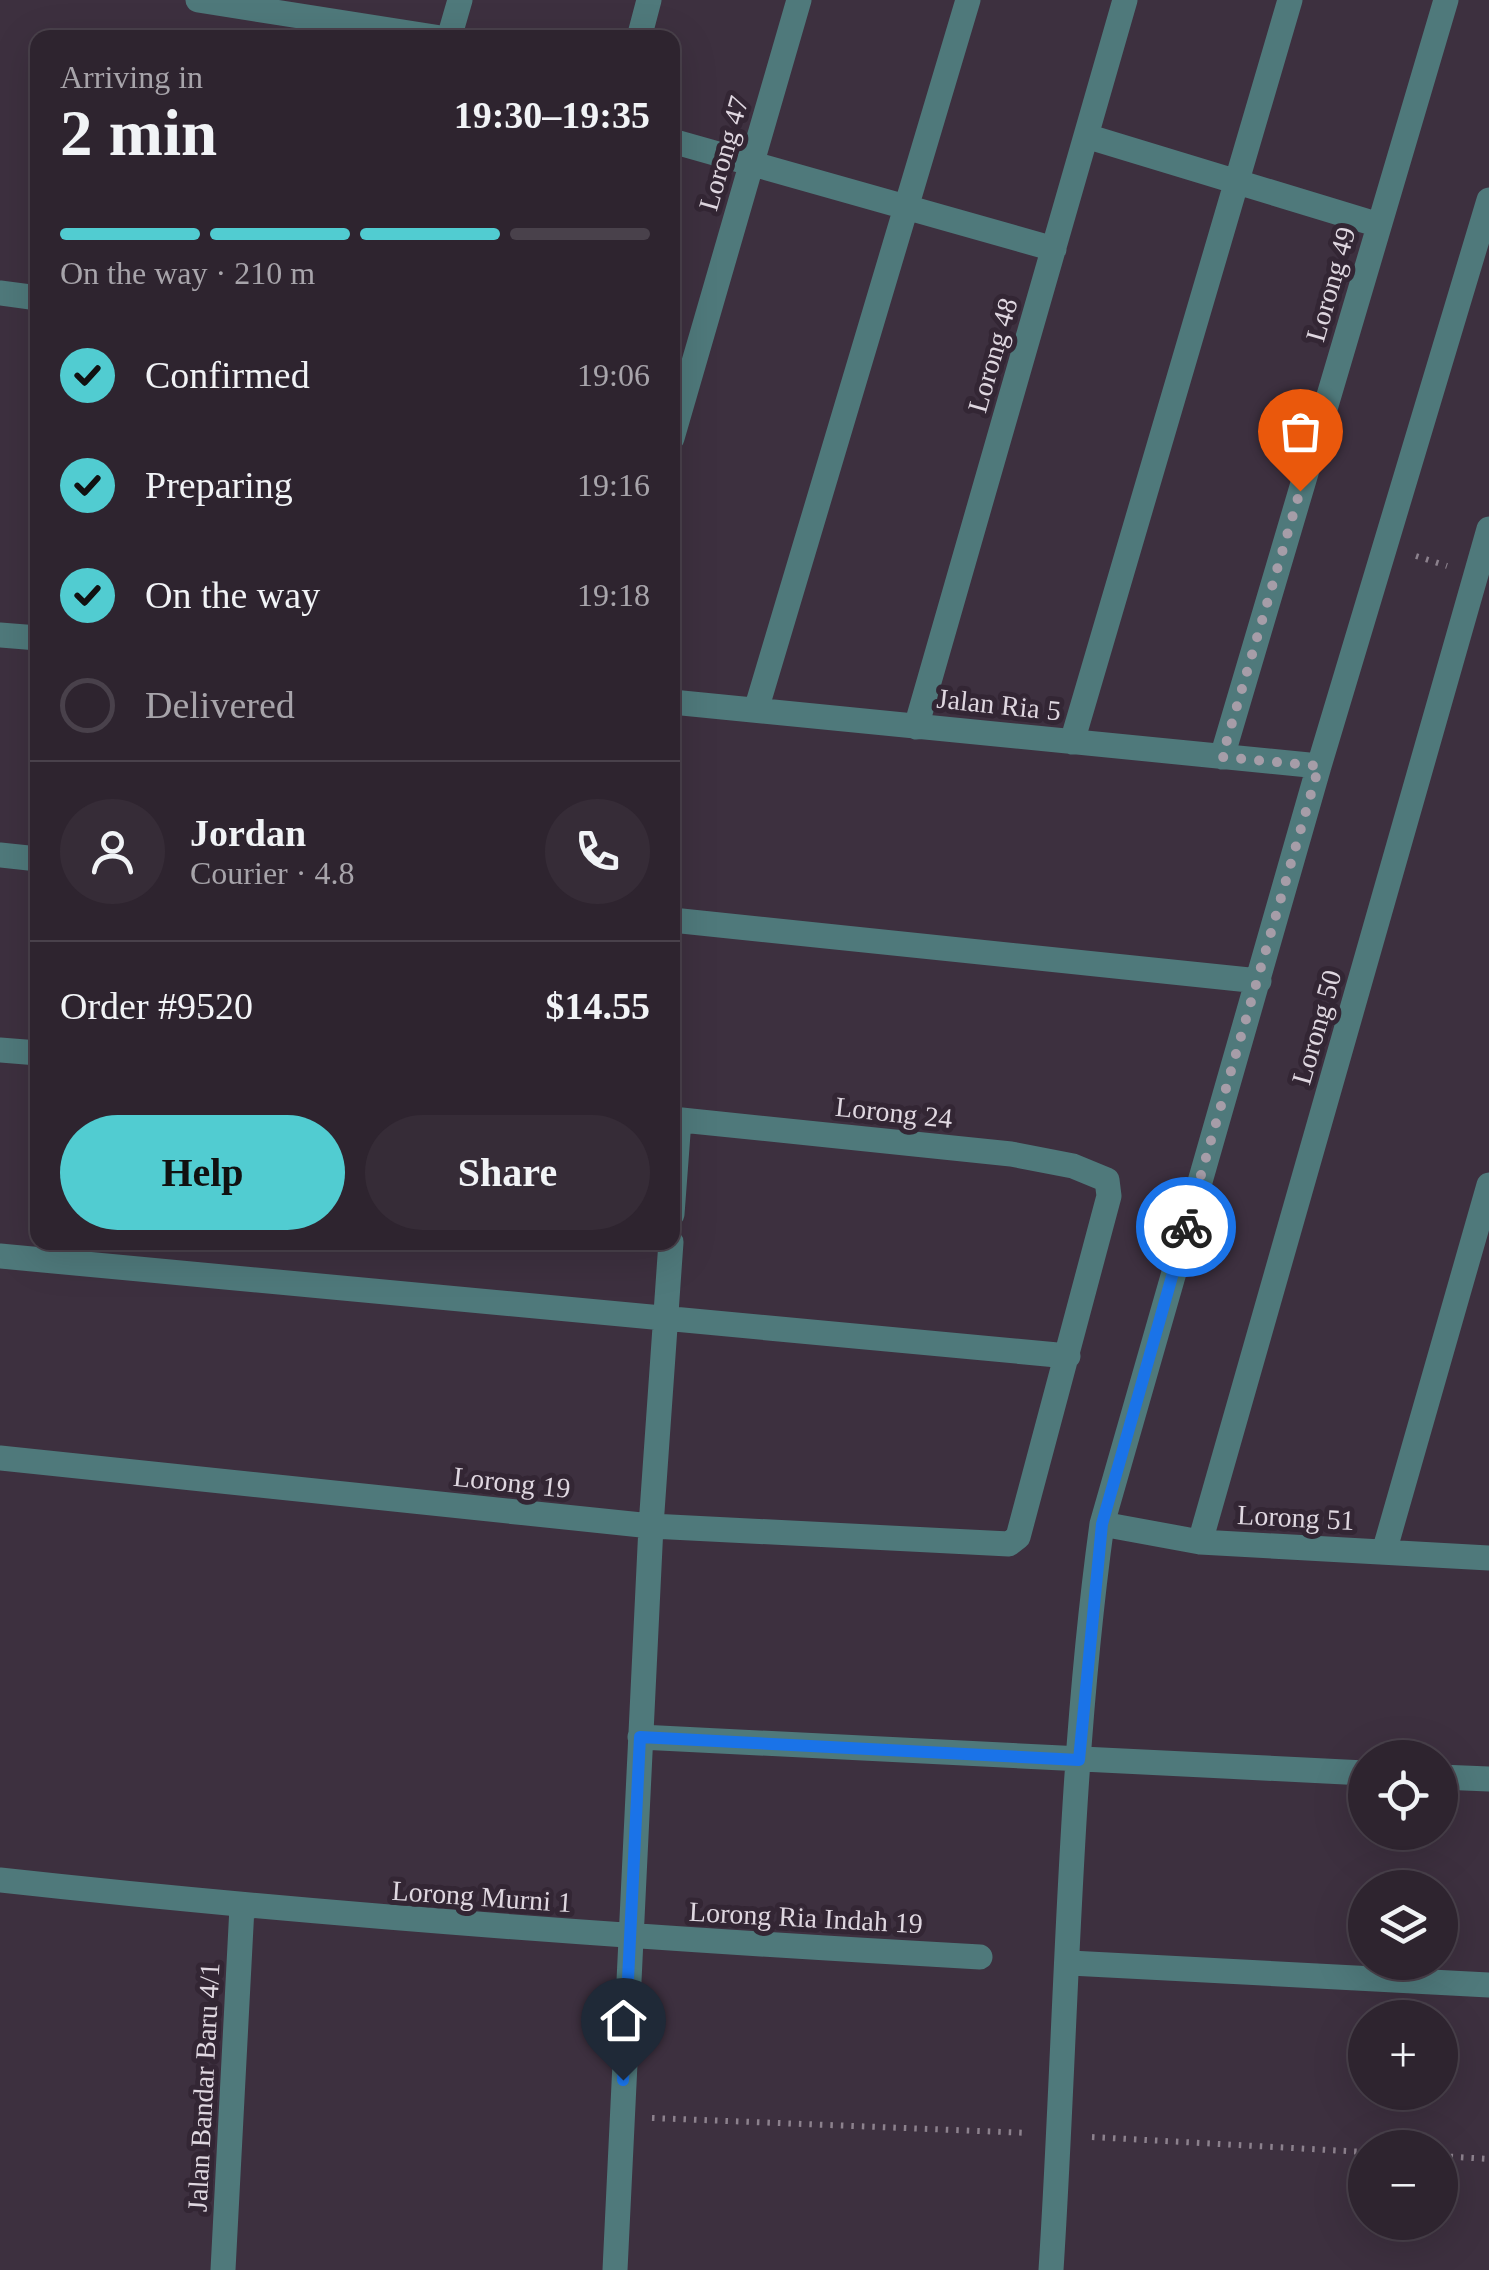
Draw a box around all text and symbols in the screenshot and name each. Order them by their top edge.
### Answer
text: Arriving in [60,59,203,95]
street label: Lorong 47 [692,92,755,214]
text: 19:30–19:35 [454,94,650,136]
text: 2 min [60,97,217,169]
street label: Lorong 49 [1299,223,1362,345]
text: On the way · 210 m [60,255,315,291]
street label: Lorong 48 [961,294,1024,416]
icon: check [60,348,115,403]
text: Confirmed [145,354,310,396]
text: 19:06 [577,357,650,393]
pin [1258,389,1343,492]
icon: bag [1273,404,1328,459]
icon: check [60,458,115,513]
text: Preparing [145,464,293,506]
text: 19:16 [577,467,650,503]
icon: check [60,568,115,623]
text: On the way [145,574,320,616]
text: 19:18 [577,577,650,613]
street label: Jalan Ria 5 [935,683,1062,726]
text: Delivered [145,684,295,726]
button: person [60,799,165,904]
button: phone [545,799,650,904]
text: Jordan [190,812,306,854]
text: Courier · 4.8 [190,855,354,891]
street label: Lorong 50 [1285,966,1348,1088]
text: Order #9520 [60,985,253,1027]
text: $14.55 [546,985,650,1027]
street label: Lorong 24 [834,1091,954,1134]
button: Help [60,1115,345,1230]
button: Share [365,1115,650,1230]
courier [1136,1177,1236,1277]
icon: bike [1159,1200,1214,1255]
street label: Lorong 19 [452,1461,572,1504]
street label: Lorong 51 [1237,1499,1355,1536]
map controls [1348,1740,1458,2240]
button: locate [1348,1740,1458,1850]
button: layers [1348,1870,1458,1980]
street label: Lorong Murni 1 [391,1875,573,1918]
street label: Lorong Ria Indah 19 [688,1896,924,1939]
street label: Jalan Bandar Baru 4/1 [181,1962,226,2212]
pin [581,1978,666,2081]
icon: home [596,1993,651,2048]
button: + [1348,2000,1458,2110]
button: − [1348,2130,1458,2240]

